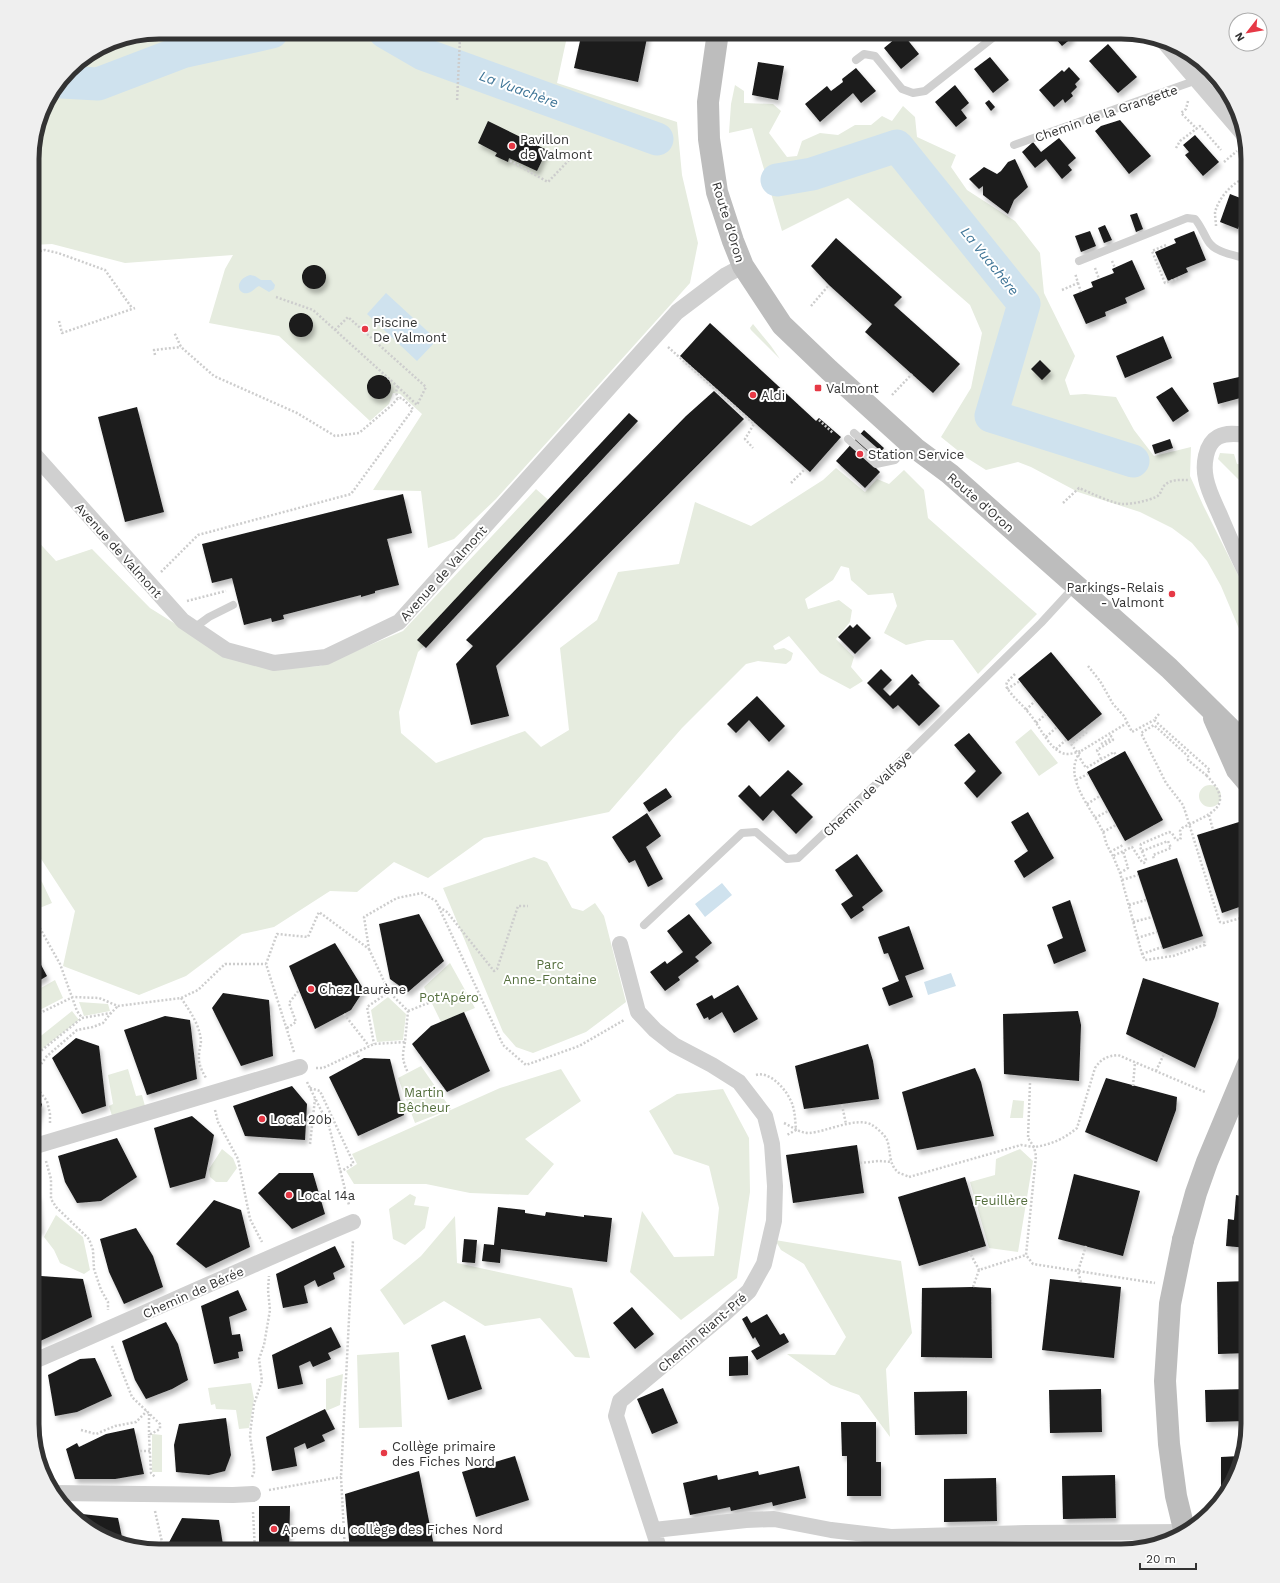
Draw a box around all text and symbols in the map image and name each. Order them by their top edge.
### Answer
north arrow [1228,12,1268,52]
text: N [1232,30,1248,44]
water label: La Vuachère [477,67,561,111]
street label: Chemin de la Grangette [1033,82,1180,145]
place label: Pavillon de Valmont [520,132,593,162]
marker: Pavillon de Valmont [507,141,517,151]
street label: Route d'Oron [709,180,748,264]
water label: La Vuachère [958,224,1022,298]
place label: Piscine De Valmont [373,315,447,345]
marker: Piscine De Valmont [360,324,370,334]
place label: Valmont [826,381,879,396]
marker: Valmont [813,383,823,393]
place label: Aldi [761,388,785,403]
marker: Aldi [748,390,758,400]
place label: Station Service [868,447,964,462]
marker: Station Service [855,449,865,459]
street label: Route d'Oron [944,469,1017,535]
street label: Avenue de Valmont [72,500,166,601]
street label: Avenue de Valmont [397,522,490,624]
place label: Parkings-Relais - Valmont [1067,580,1165,610]
marker: Parkings-Relais - Valmont [1167,589,1177,599]
street label: Chemin de Valfaye [820,747,915,840]
park label: Parc Anne-Fontaine [503,957,597,987]
place label: Chez Laurène [319,982,406,997]
marker: Chez Laurène [306,984,316,994]
park label: Pot'Apéro [419,990,479,1005]
park label: Martin Bêcheur [398,1085,450,1115]
place label: Local 20b [270,1112,332,1127]
marker: Local 20b [257,1114,267,1124]
place label: Local 14a [297,1188,356,1203]
marker: Local 14a [284,1190,294,1200]
park label: Feuillère [974,1193,1028,1208]
street label: Chemin de Bérée [140,1263,246,1321]
street label: Chemin Riant-Pré [655,1290,750,1375]
place label: Collège primaire des Fiches Nord [392,1439,496,1469]
marker: Collège primaire des Fiches Nord [379,1448,389,1458]
place label: Apems du collège des Fiches Nord [282,1522,503,1537]
marker: Apems du collège des Fiches Nord [269,1524,279,1534]
scale bar [1140,1545,1196,1571]
text: 20 m [1146,1552,1176,1566]

